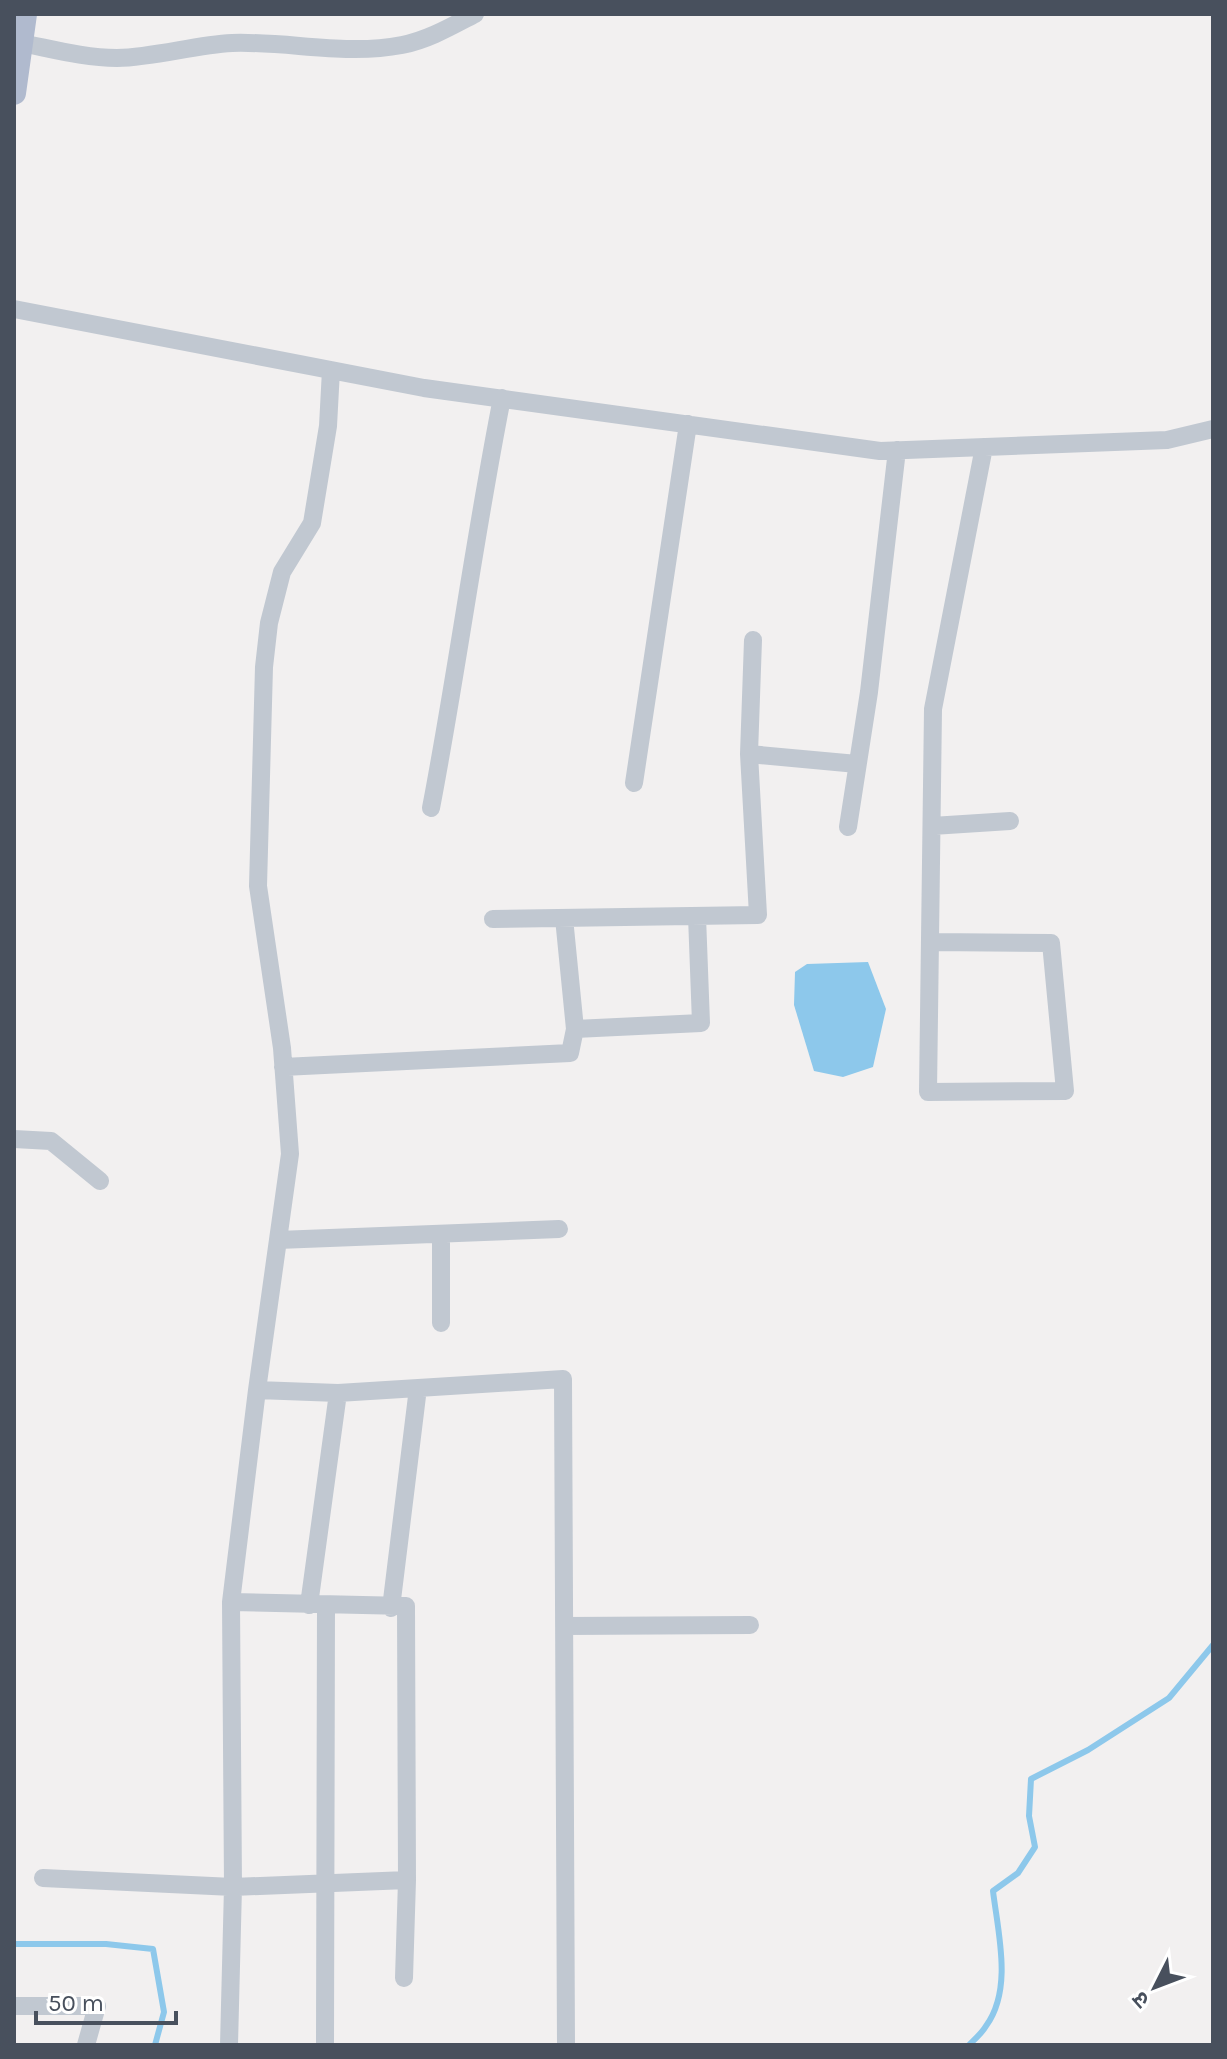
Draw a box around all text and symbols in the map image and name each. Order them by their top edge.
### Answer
north arrow [1115,1947,1195,2027]
scale bar [36,1975,176,2025]
text: उ [1126,1985,1155,2013]
text: 50 m [48,1989,104,2017]

